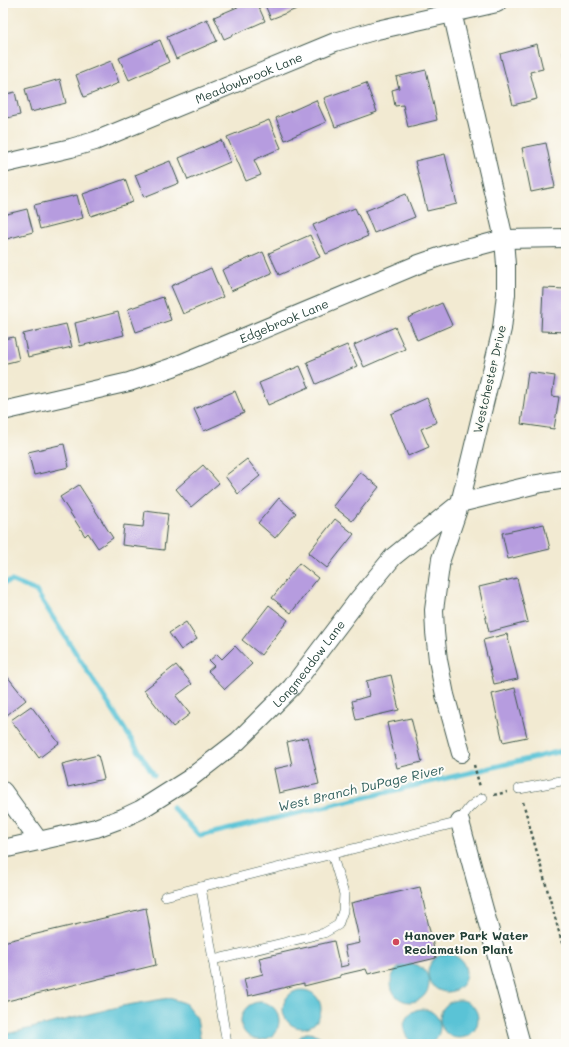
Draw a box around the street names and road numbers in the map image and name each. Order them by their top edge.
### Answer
street label: Meadowbrook Lane [193,48,305,107]
street label: Edgebrook Lane [237,295,331,346]
street label: Westchester Drive [469,323,509,435]
street label: Longmeadow Lane [269,616,348,710]

